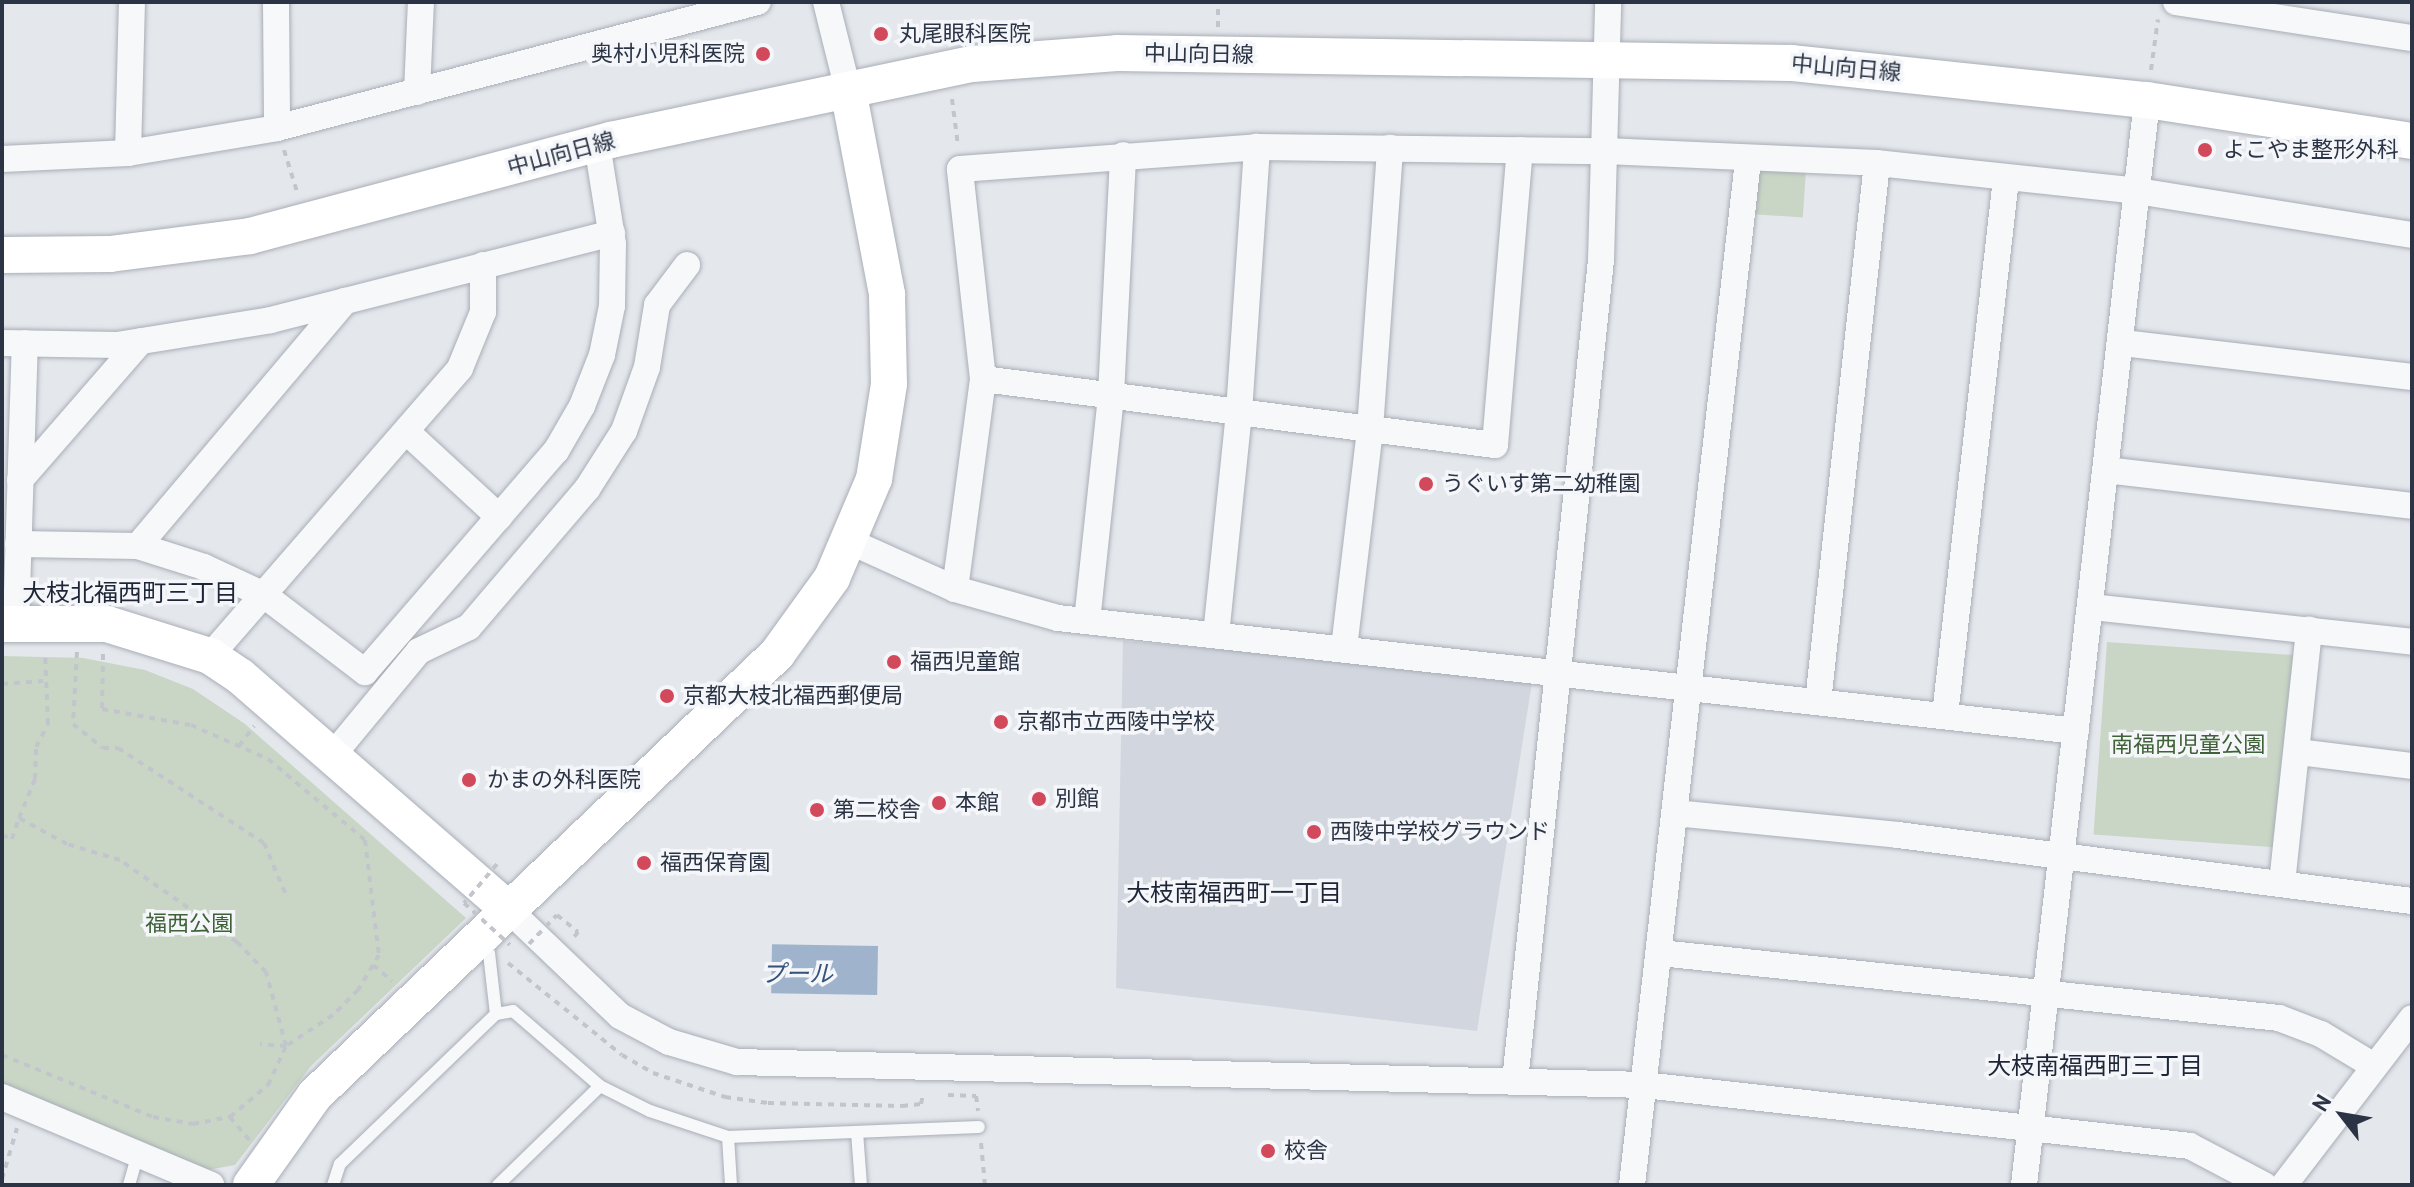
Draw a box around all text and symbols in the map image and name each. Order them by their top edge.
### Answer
place label: 丸尾眼科医院 [899,21,1031,47]
marker: 丸尾眼科医院 [870,23,892,45]
street label: 中山向日線 [1144,40,1254,68]
place label: 奥村小児科医院 [591,41,745,67]
marker: 奥村小児科医院 [752,43,774,65]
street label: 中山向日線 [1790,50,1902,86]
street label: 中山向日線 [504,127,618,181]
place label: よこやま整形外科 [2223,137,2399,163]
marker: よこやま整形外科 [2194,139,2216,161]
place label: うぐいす第二幼稚園 [1442,471,1640,497]
marker: うぐいす第二幼稚園 [1417,475,1435,493]
district label: 大枝北福西町三丁目 [22,579,238,607]
place label: 福西児童館 [910,649,1020,675]
marker: 福西児童館 [885,653,903,671]
place label: 京都大枝北福西郵便局 [683,683,903,709]
marker: 京都大枝北福西郵便局 [658,687,676,705]
place label: 京都市立西陵中学校 [1017,709,1215,735]
marker: 京都市立西陵中学校 [992,713,1010,731]
park label: 南福西児童公園 [2111,732,2265,758]
place label: かまの外科医院 [487,767,641,793]
marker: かまの外科医院 [458,769,480,791]
place label: 別館 [1055,786,1099,812]
place label: 本館 [955,790,999,816]
marker: 別館 [1030,790,1048,808]
marker: 本館 [930,794,948,812]
place label: 第二校舎 [833,797,921,823]
marker: 第二校舎 [808,801,826,819]
place label: 西陵中学校グラウンド [1330,819,1550,845]
marker: 西陵中学校グラウンド [1305,823,1323,841]
place label: 福西保育園 [660,850,770,876]
marker: 福西保育園 [635,854,653,872]
district label: 大枝南福西町一丁目 [1126,879,1342,907]
park label: 福西公園 [145,911,233,937]
water label: プール [761,960,833,988]
district label: 大枝南福西町三丁目 [1987,1052,2203,1080]
north arrow [2302,1075,2382,1155]
text: N [2306,1089,2337,1116]
place label: 校舎 [1284,1138,1328,1164]
marker: 校舎 [1259,1142,1277,1160]

